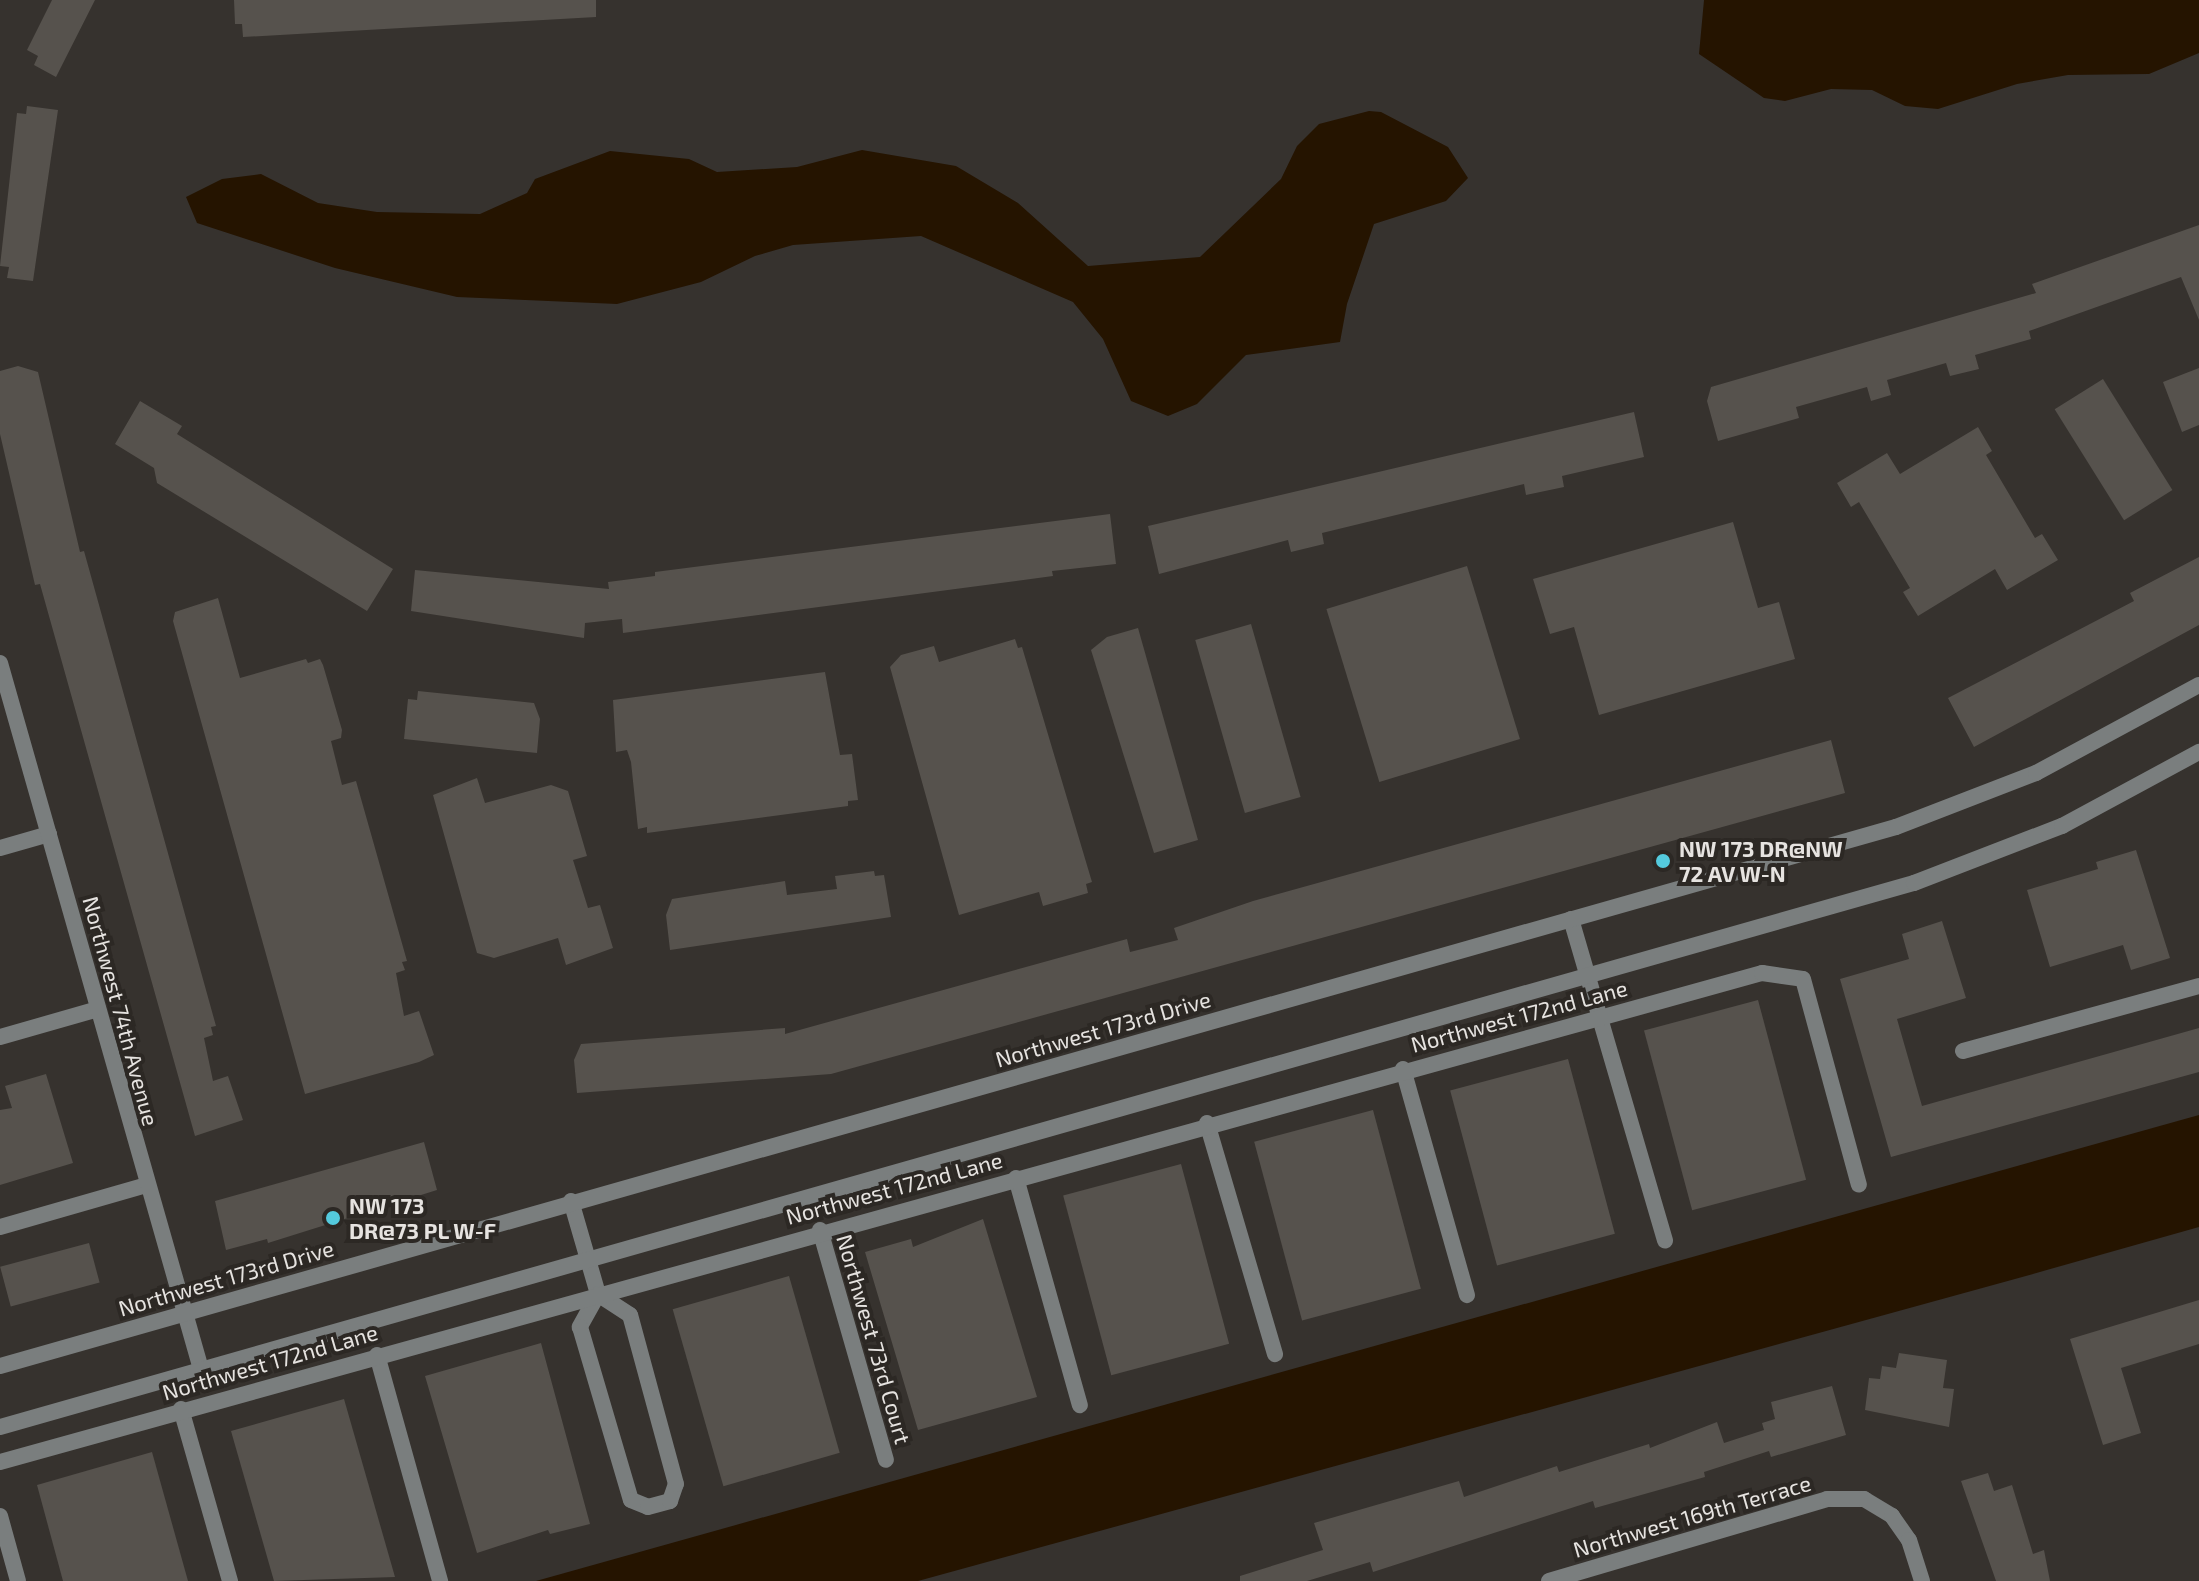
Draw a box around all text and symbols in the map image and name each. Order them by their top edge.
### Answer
place label: NW 173 DR@NW 72 AV W-N [1679,835,1843,886]
marker: NW 173 DR@NW 72 AV W-N [1654,852,1672,870]
street label: Northwest 74th Avenue [78,893,164,1129]
street label: Northwest 172nd Lane [1408,974,1630,1058]
street label: Northwest 173rd Drive [992,986,1214,1072]
street label: Northwest 172nd Lane [783,1146,1005,1230]
place label: NW 173 DR@73 PL W-F [349,1192,497,1244]
marker: NW 173 DR@73 PL W-F [324,1209,342,1227]
street label: Northwest 73rd Court [831,1231,917,1447]
street label: Northwest 173rd Drive [115,1235,337,1321]
street label: Northwest 172nd Lane [159,1319,381,1405]
street label: Northwest 169th Terrace [1570,1469,1814,1563]

